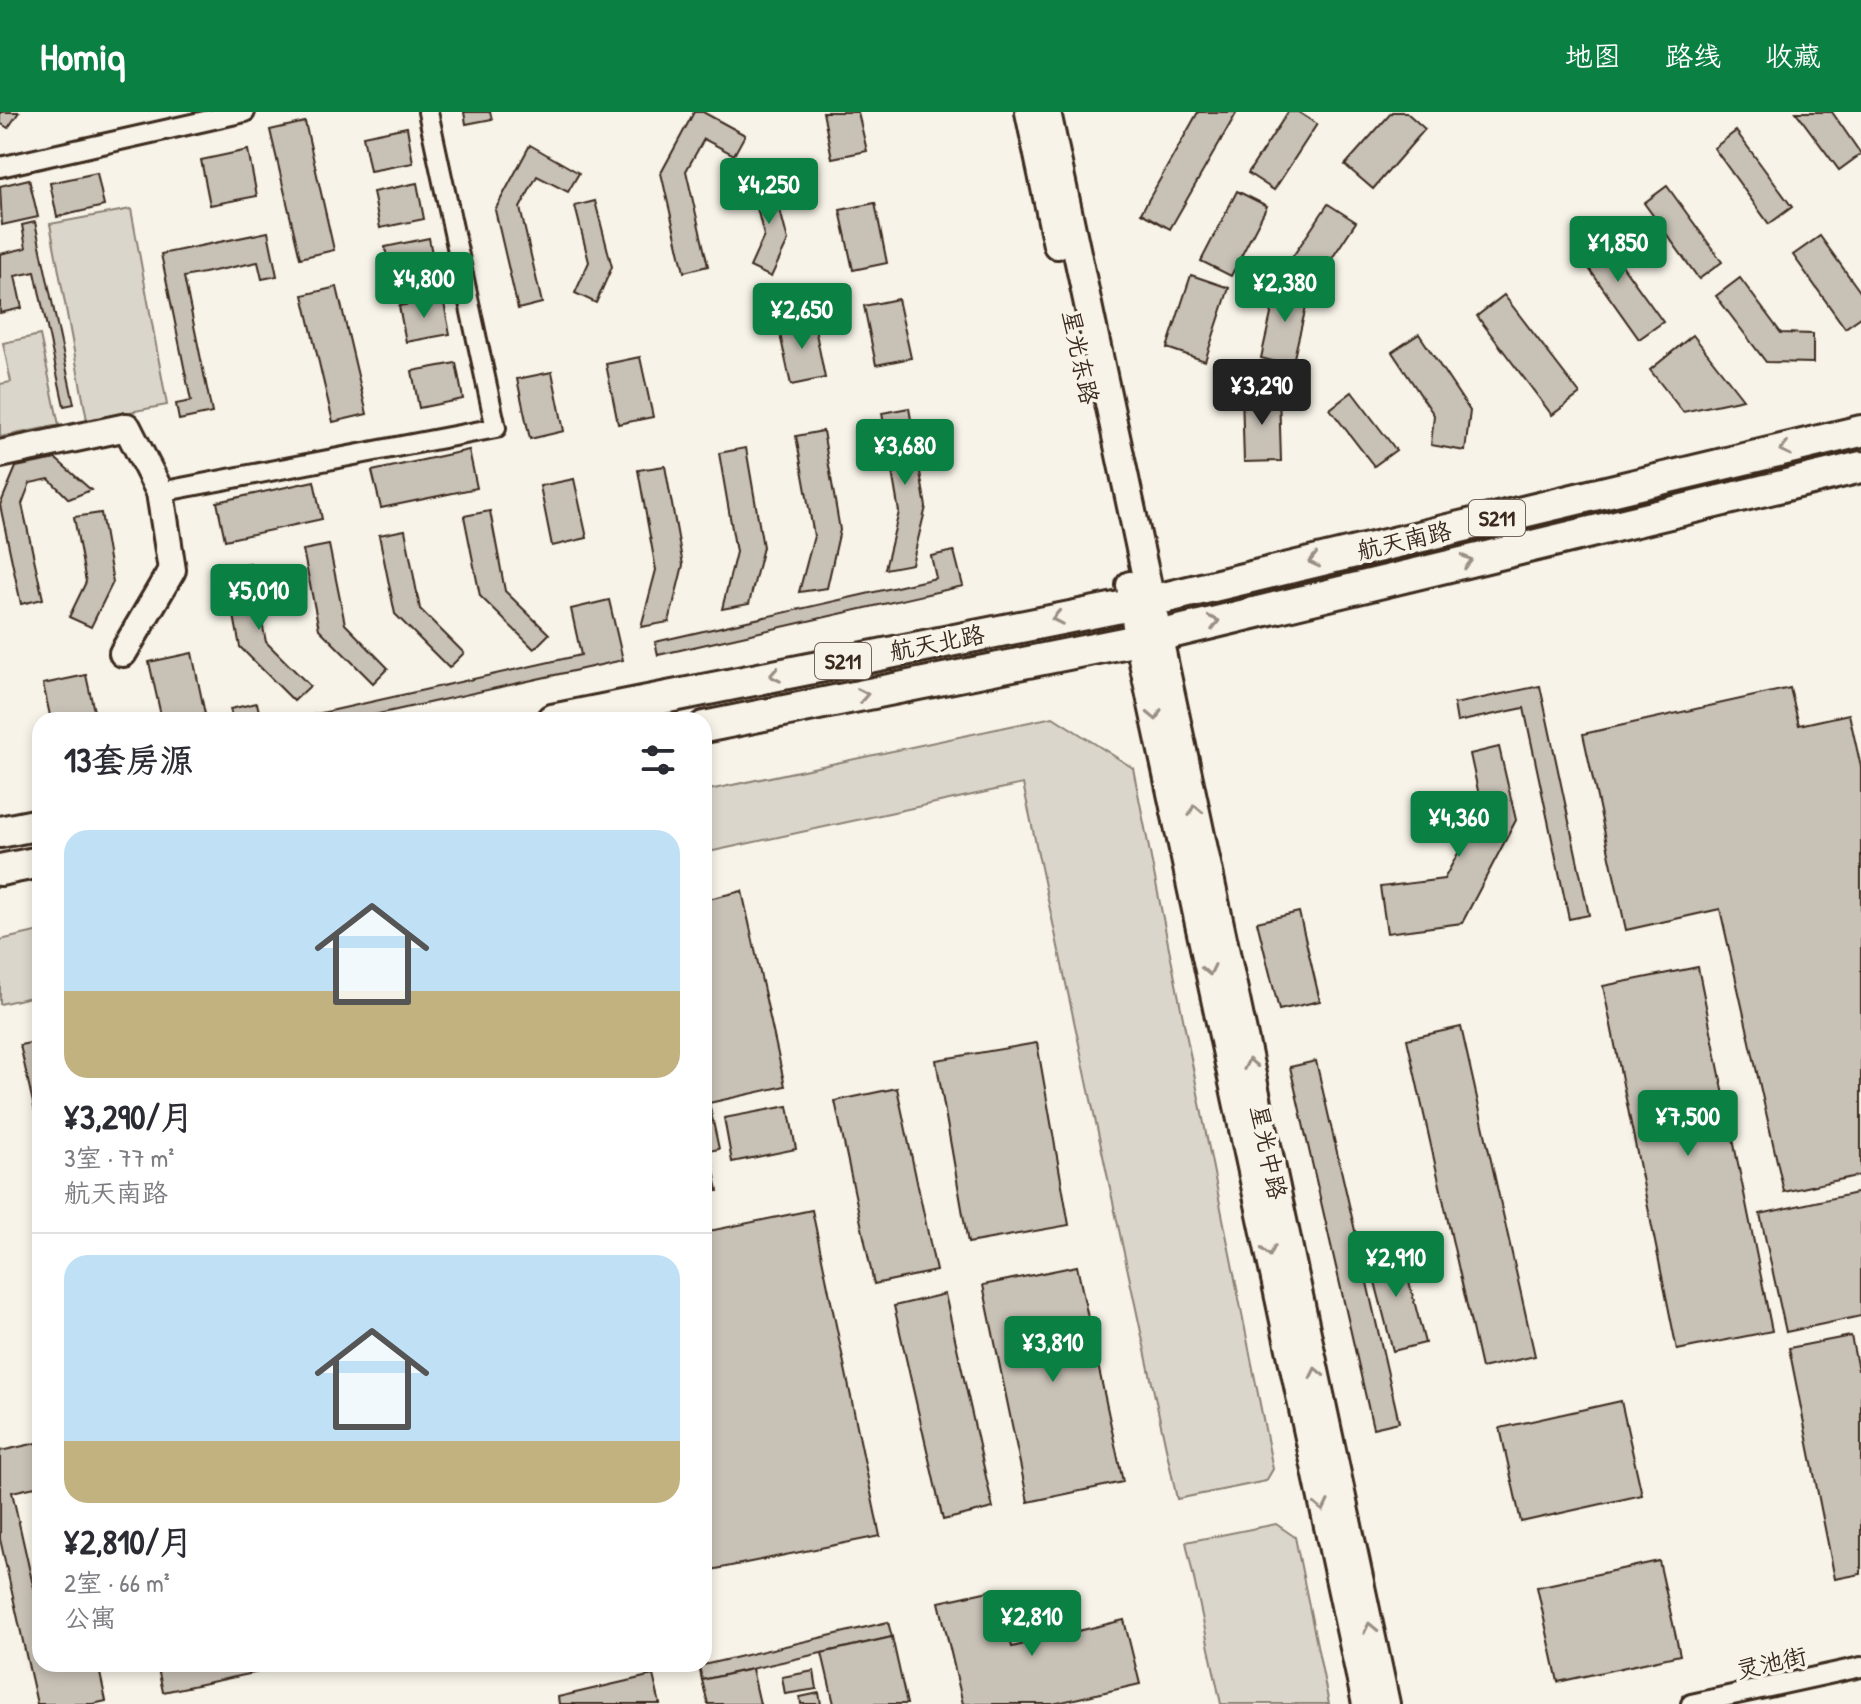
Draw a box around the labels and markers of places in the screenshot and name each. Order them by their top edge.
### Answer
pin: ¥4,250 [704,158,834,226]
pin: ¥1,850 [1553,216,1683,284]
pin: ¥4,800 [359,252,489,320]
pin: ¥2,380 [1220,256,1350,324]
pin: ¥2,650 [737,283,867,351]
pin: ¥3,290 [1197,359,1327,427]
pin: ¥3,680 [840,419,970,487]
pin: ¥5,010 [194,564,324,632]
pin: ¥4,360 [1394,791,1524,859]
pin: ¥7,500 [1623,1090,1753,1158]
pin: ¥2,910 [1331,1231,1461,1299]
pin: ¥3,810 [988,1316,1118,1384]
pin: ¥2,810 [967,1590,1097,1658]

